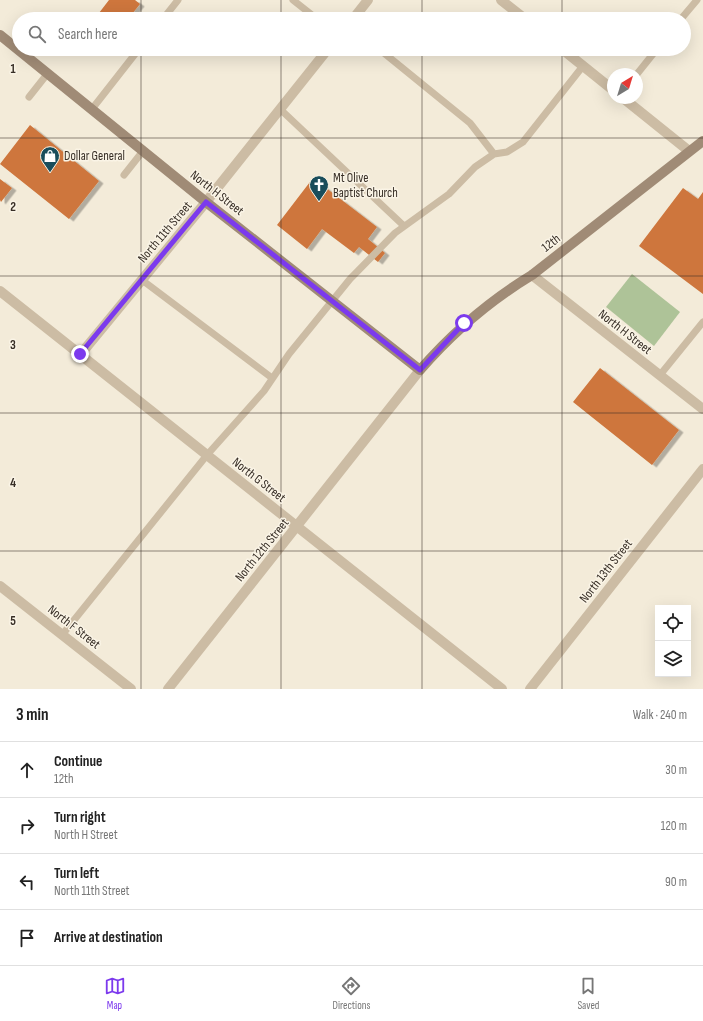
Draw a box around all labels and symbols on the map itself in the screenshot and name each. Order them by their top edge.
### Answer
text: 1 [10,61,16,77]
north arrow [607,68,643,104]
shop icon: Dollar General [39,145,61,173]
place label: Dollar General [64,148,125,164]
street label: North H Street [187,167,247,219]
place label: Mt Olive Baptist Church [333,170,398,201]
church icon: Mt Olive Baptist Church [308,174,330,202]
street label: North 11th Street [135,198,195,266]
text: 2 [10,199,16,215]
street label: 12th [538,231,564,255]
street label: North H Street [595,306,655,358]
route start [455,314,473,332]
text: 3 [10,337,16,353]
route end [71,345,89,363]
street label: North G Street [229,454,289,506]
text: 4 [10,475,16,491]
street label: North 12th Street [232,515,292,585]
street label: North 13th Street [576,536,636,606]
street label: North F Street [45,602,103,652]
text: 5 [10,613,16,629]

